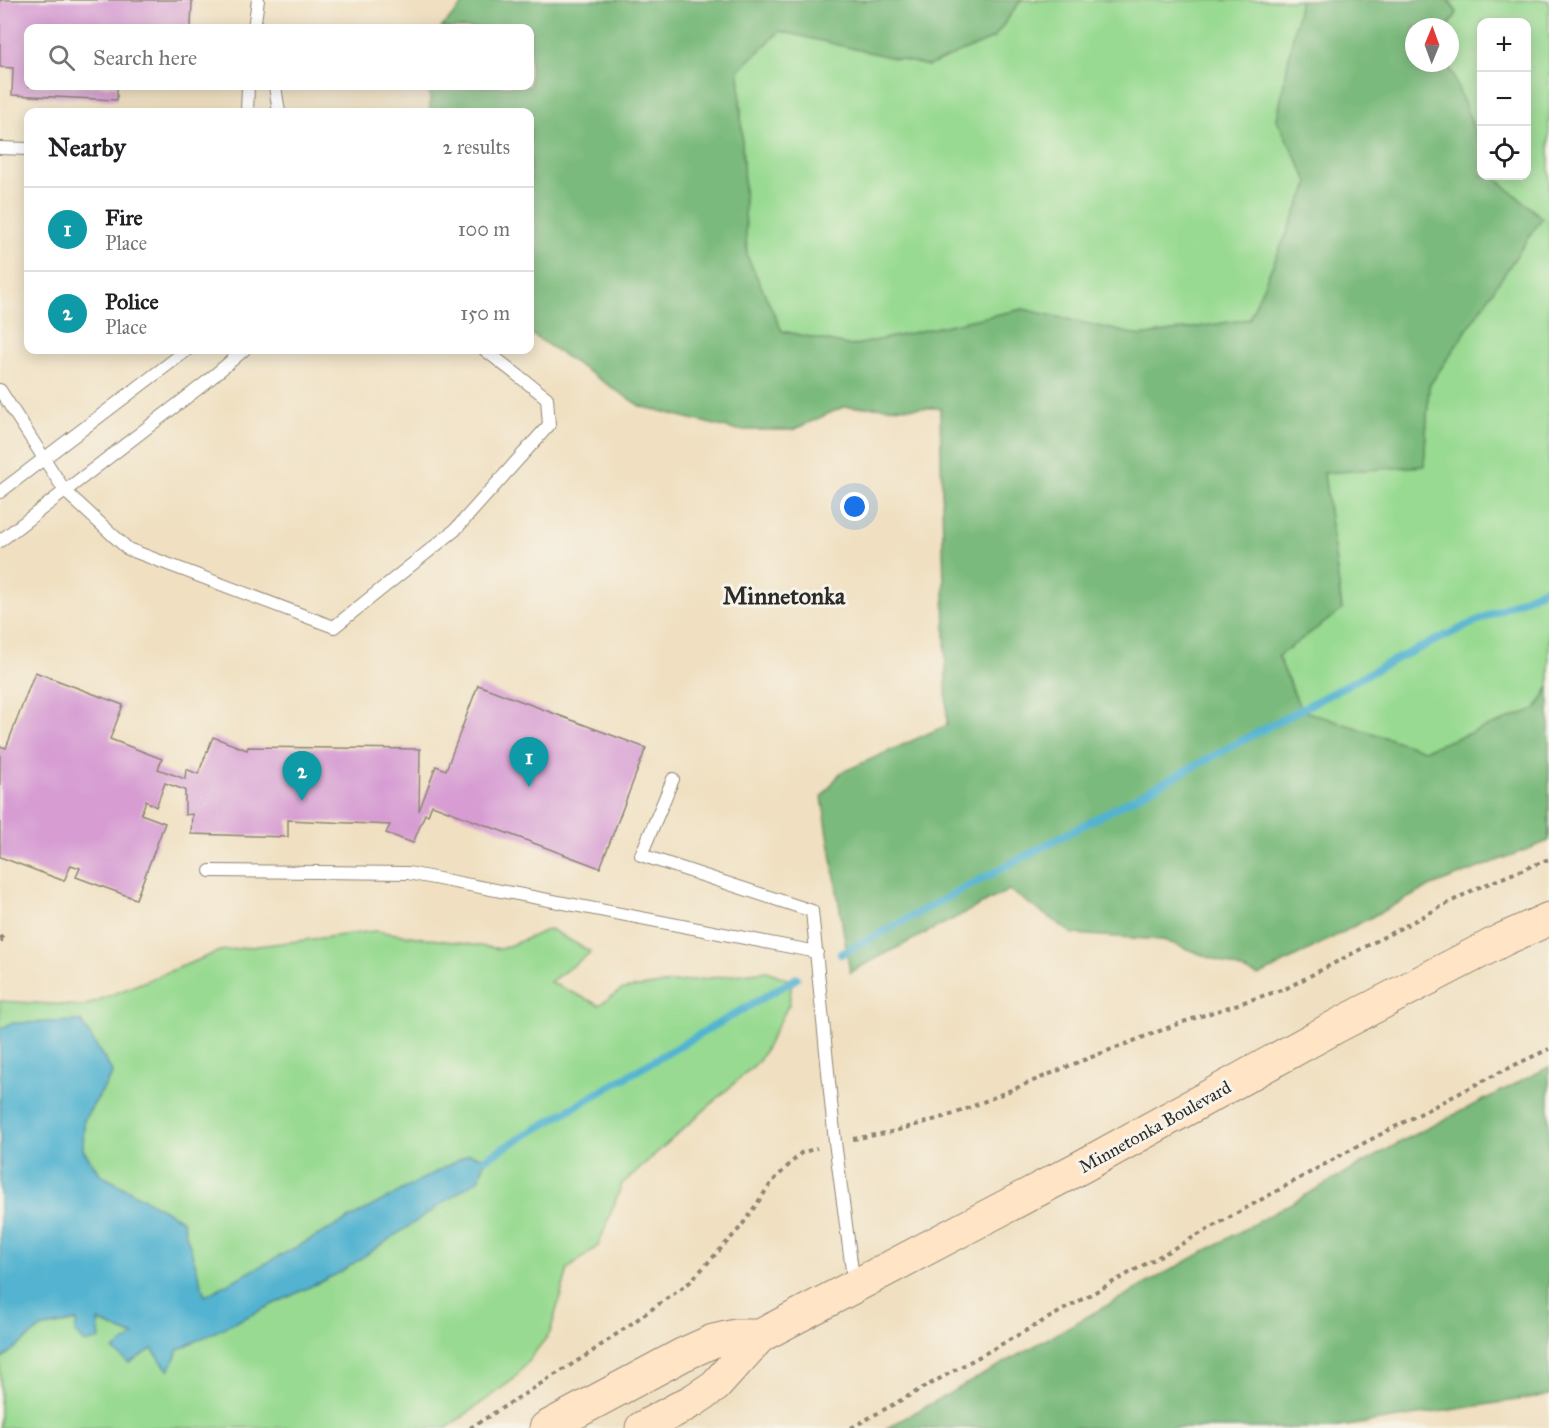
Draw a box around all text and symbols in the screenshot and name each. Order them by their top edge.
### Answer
north arrow [1405,18,1459,72]
map controls [1477,18,1531,180]
button: + [1477,18,1531,72]
search box [24,24,534,90]
icon: search [45,41,78,74]
text: Search here [93,44,197,71]
button: − [1477,72,1531,126]
button: locate [1477,126,1531,180]
text: Nearby [48,131,126,163]
text: 2 results [442,135,510,159]
text: Fire [105,204,143,231]
text: 1 [64,217,71,241]
text: 100 m [458,217,510,241]
text: Place [105,231,147,255]
text: Police [105,288,159,315]
text: 2 [63,301,72,325]
text: 150 m [460,301,510,325]
text: Place [105,315,147,339]
your location [840,492,869,521]
district label: Minnetonka [723,581,846,611]
pin: 1 [510,738,548,787]
pin: 2 [282,752,322,801]
street label: Minnetonka Boulevard [1075,1076,1235,1178]

